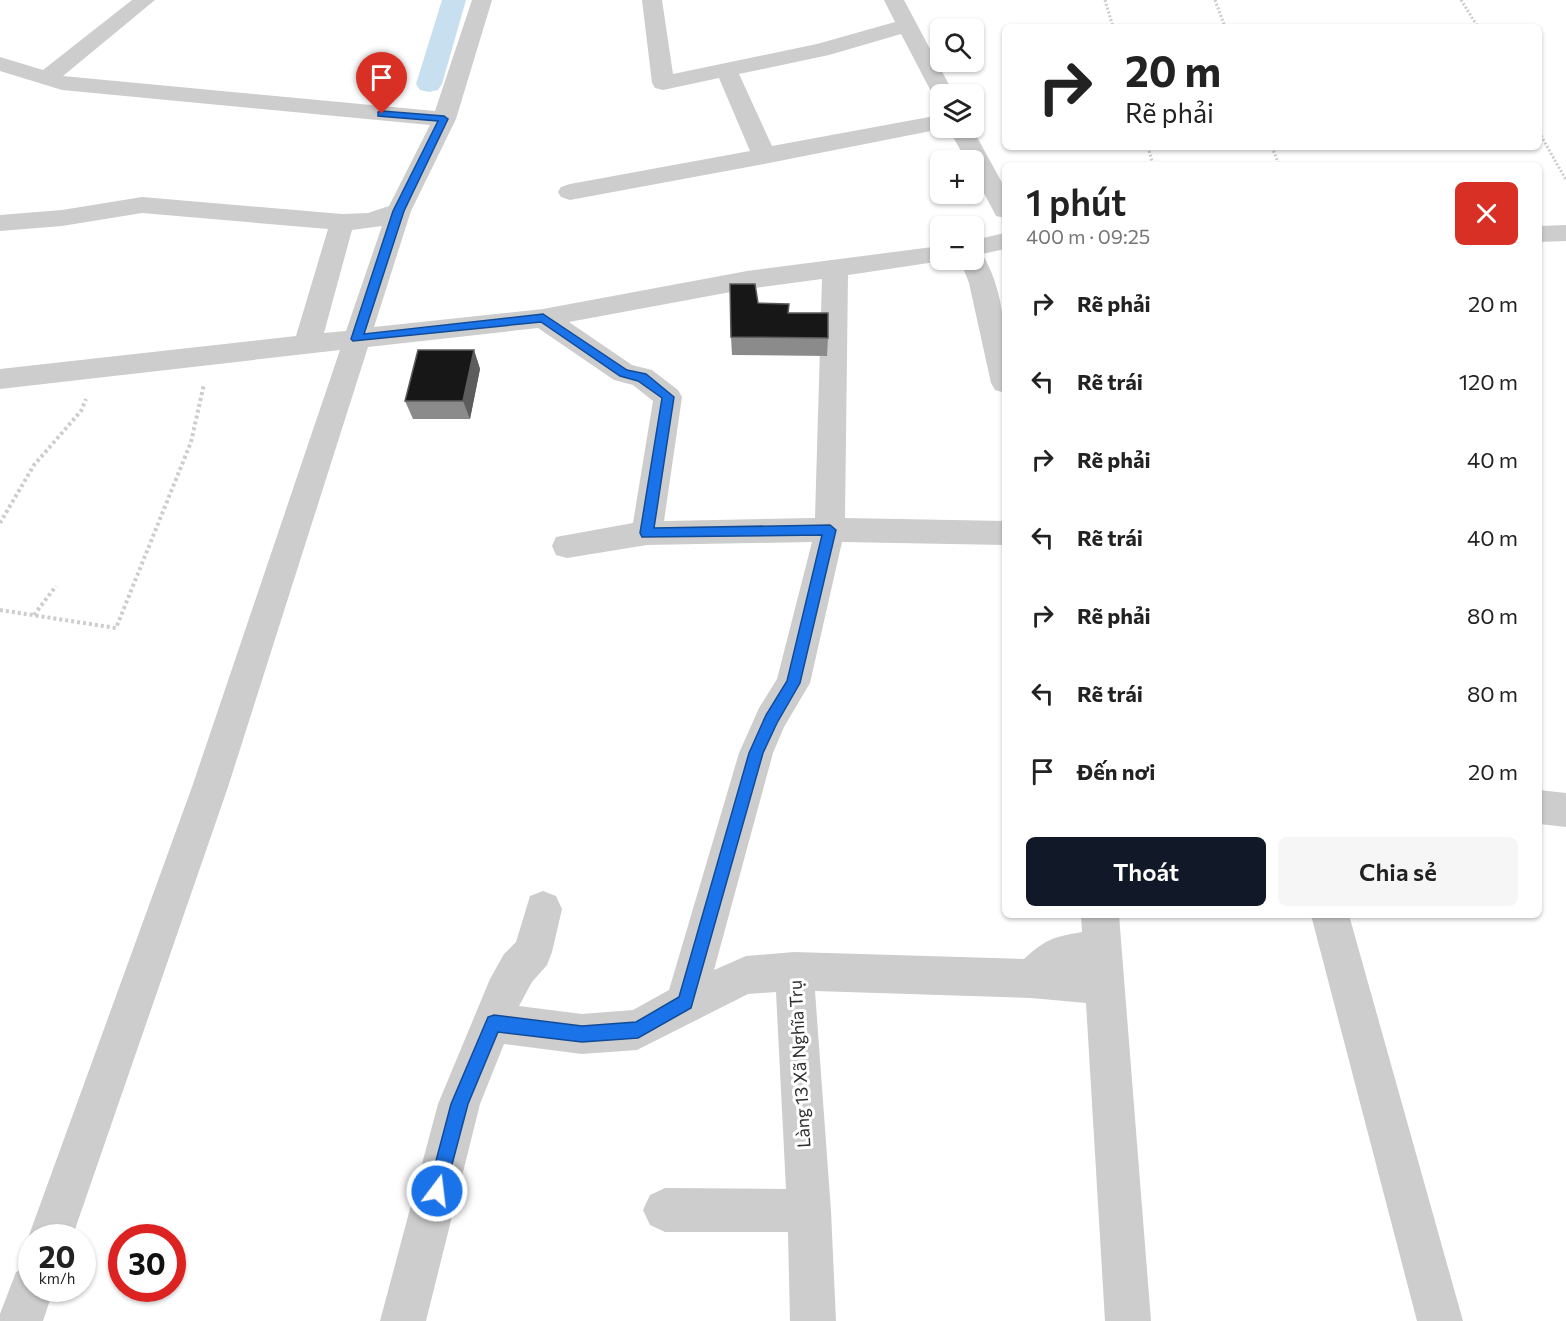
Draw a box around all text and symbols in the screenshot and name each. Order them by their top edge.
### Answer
map controls [930,18,984,270]
button: search [930,18,984,72]
text: 20 m [1125,44,1221,96]
icon: right [1026,48,1104,126]
pin [356,52,407,114]
icon: arrive [365,61,398,94]
button: layers [930,84,984,138]
text: Rẽ phải [1125,96,1214,129]
button: + [930,150,984,204]
text: 1 phút [1026,179,1126,223]
button: close [1455,182,1518,245]
button: − [930,216,984,270]
text: 400 m · 09:25 [1026,224,1150,248]
icon: right [1026,287,1059,320]
text: Rẽ phải [1077,290,1151,317]
text: 20 m [1468,290,1518,317]
icon: left [1026,365,1059,398]
text: Rẽ trái [1077,368,1143,395]
text: 120 m [1459,368,1518,395]
icon: right [1026,443,1059,476]
text: Rẽ phải [1077,446,1151,473]
text: 40 m [1467,446,1518,473]
icon: left [1026,521,1059,554]
text: Rẽ trái [1077,524,1143,551]
text: 40 m [1467,524,1518,551]
icon: right [1026,599,1059,632]
text: Rẽ phải [1077,602,1151,629]
text: 80 m [1467,602,1518,629]
icon: left [1026,677,1059,710]
text: Rẽ trái [1077,680,1143,707]
text: 80 m [1467,680,1518,707]
icon: arrive [1026,755,1059,788]
text: Đến nơi [1077,758,1155,785]
text: 20 m [1468,758,1518,785]
button: Thoát [1026,837,1266,906]
button: Chia sẻ [1278,837,1518,906]
street label: Làng 13 Xã Nghĩa Trụ [784,980,814,1148]
position arrow [405,1159,469,1223]
speed limit sign: 30 [108,1224,186,1302]
text: 20 [39,1237,75,1274]
text: km/h [39,1269,75,1287]

